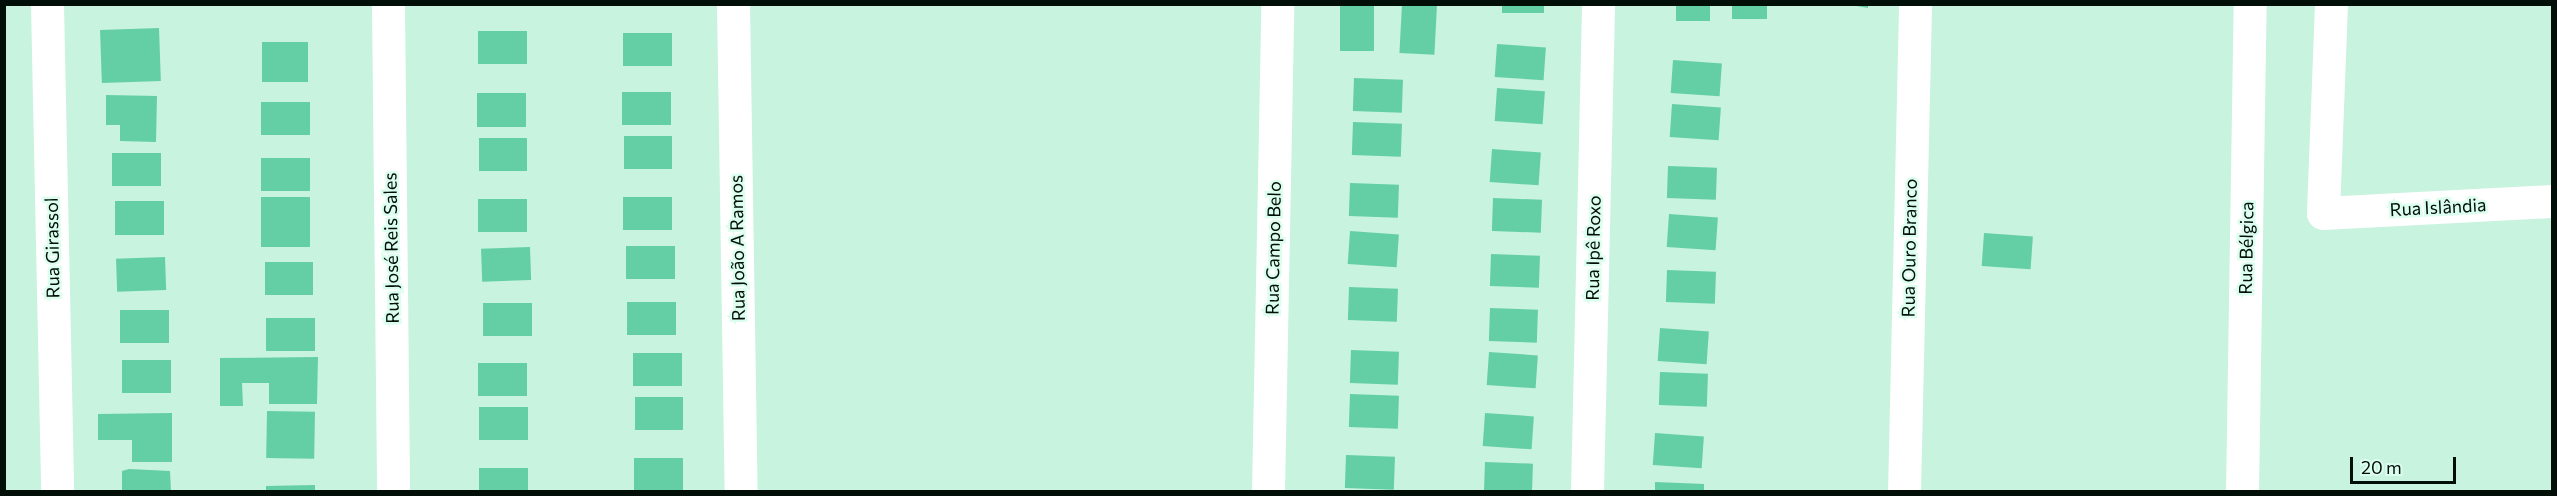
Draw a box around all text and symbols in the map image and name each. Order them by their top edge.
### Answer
street label: Rua José Reis Sales [379,172,403,324]
street label: Rua João A Ramos [725,175,749,321]
street label: Rua Ouro Branco [1897,178,1921,318]
street label: Rua Campo Belo [1261,181,1285,315]
street label: Rua Islândia [2389,194,2487,220]
street label: Rua Ipê Roxo [1581,195,1605,301]
street label: Rua Girassol [40,197,64,299]
street label: Rua Bélgica [2234,201,2258,295]
scale bar [2353,445,2460,483]
text: 20 m [2361,456,2402,478]

